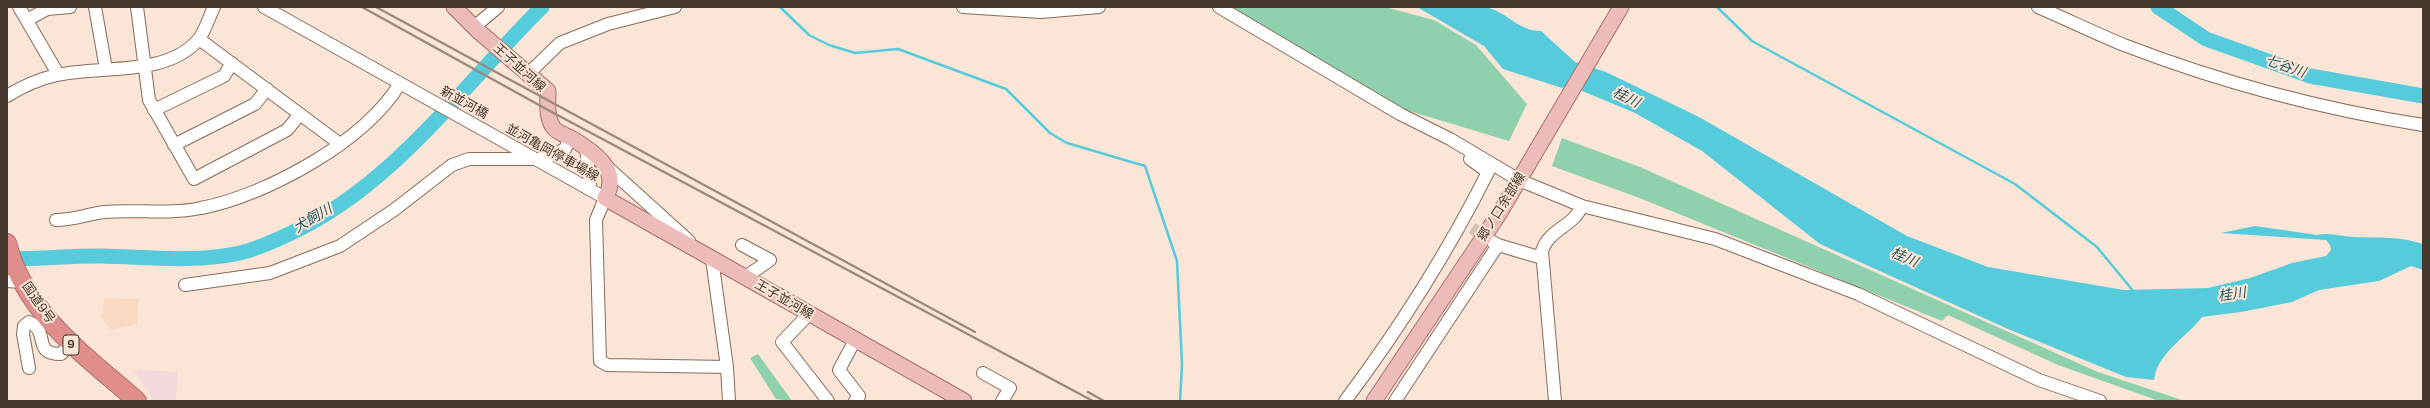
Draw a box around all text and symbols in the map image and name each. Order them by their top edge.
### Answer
street label: 王子並河線 [490,40,548,96]
water label: 七谷川 [2262,52,2308,82]
street label: 新並河橋 [437,84,491,122]
water label: 桂川 [1610,84,1642,112]
street label: 並河亀岡停車場線 [503,121,601,185]
street label: 郷ノ口余部線 [1475,170,1529,244]
water label: 犬飼川 [291,201,335,237]
water label: 桂川 [1888,245,1920,271]
street label: 王子並河線 [752,277,816,323]
street label: 国道9号 [18,279,58,327]
water label: 桂川 [2217,285,2247,305]
road number: 9 [63,335,79,355]

